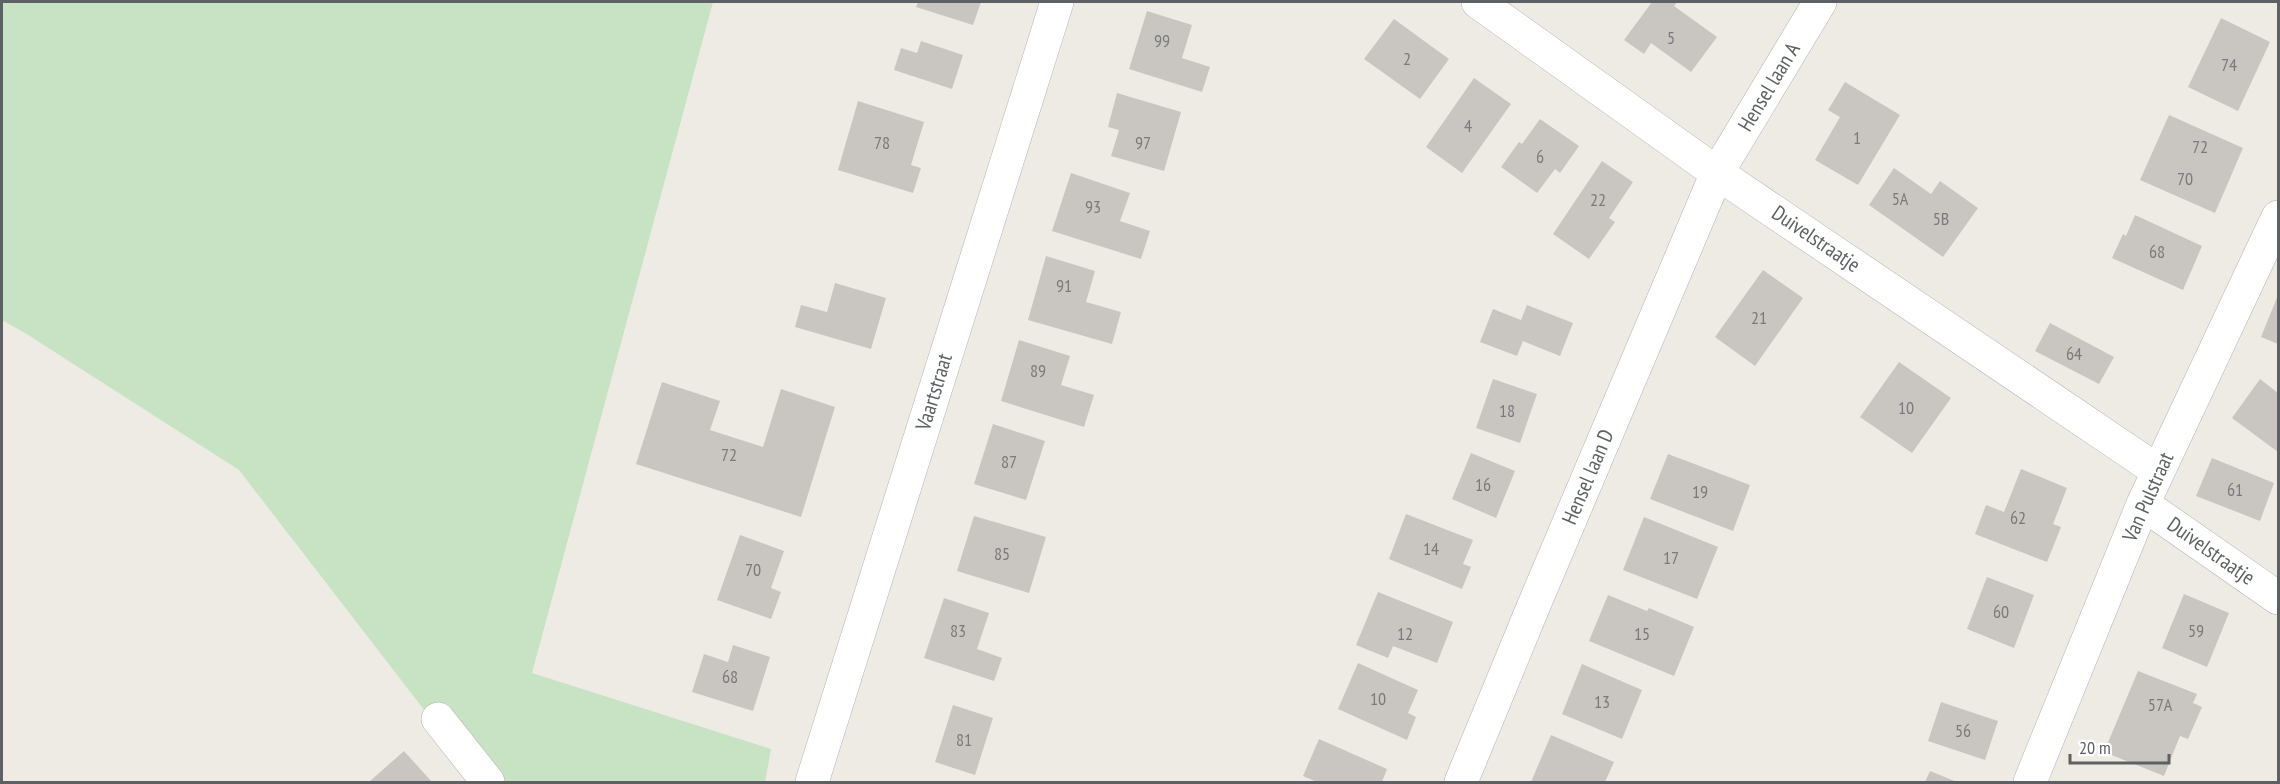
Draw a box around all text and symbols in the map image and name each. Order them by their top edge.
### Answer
house number: 5 [1667,26,1675,49]
house number: 99 [1154,29,1170,52]
street label: Hensel laan A [1732,37,1806,136]
house number: 2 [1403,47,1411,70]
house number: 74 [2221,53,2237,76]
house number: 4 [1464,114,1472,137]
house number: 1 [1853,126,1861,149]
house number: 78 [874,131,890,154]
house number: 97 [1135,131,1151,154]
house number: 72 [2192,135,2208,158]
house number: 6 [1536,145,1544,168]
house number: 70 [2177,167,2193,190]
house number: 5A [1892,187,1909,210]
house number: 22 [1590,188,1606,211]
house number: 93 [1085,195,1101,218]
street label: Duivelstraatje [1767,199,1866,278]
house number: 5B [1933,207,1949,230]
house number: 68 [2149,240,2165,263]
house number: 91 [1056,274,1072,297]
house number: 21 [1751,306,1767,329]
house number: 64 [2066,342,2082,365]
street label: Vaartstraat [909,350,958,434]
house number: 89 [1030,359,1046,382]
house number: 10 [1898,396,1914,419]
house number: 18 [1499,399,1515,422]
street label: Hensel laan D [1555,425,1620,528]
house number: 72 [721,443,737,466]
street label: Van Pulstraat [2115,448,2179,547]
house number: 87 [1001,450,1017,473]
house number: 16 [1475,473,1491,496]
house number: 61 [2227,478,2243,501]
house number: 19 [1692,480,1708,503]
house number: 62 [2010,506,2026,529]
street label: Duivelstraatje [2162,511,2260,591]
house number: 14 [1423,537,1439,560]
house number: 85 [994,542,1010,565]
house number: 17 [1663,546,1679,569]
house number: 70 [745,558,761,581]
house number: 60 [1993,600,2009,623]
house number: 83 [950,619,966,642]
house number: 59 [2188,619,2204,642]
house number: 12 [1397,622,1413,645]
house number: 15 [1634,622,1650,645]
house number: 68 [722,665,738,688]
house number: 10 [1370,687,1386,710]
house number: 13 [1594,690,1610,713]
house number: 57A [2148,693,2173,716]
house number: 56 [1955,719,1971,742]
scale bar [2070,727,2169,765]
house number: 81 [956,728,972,751]
text: 20 m [2079,736,2111,759]

